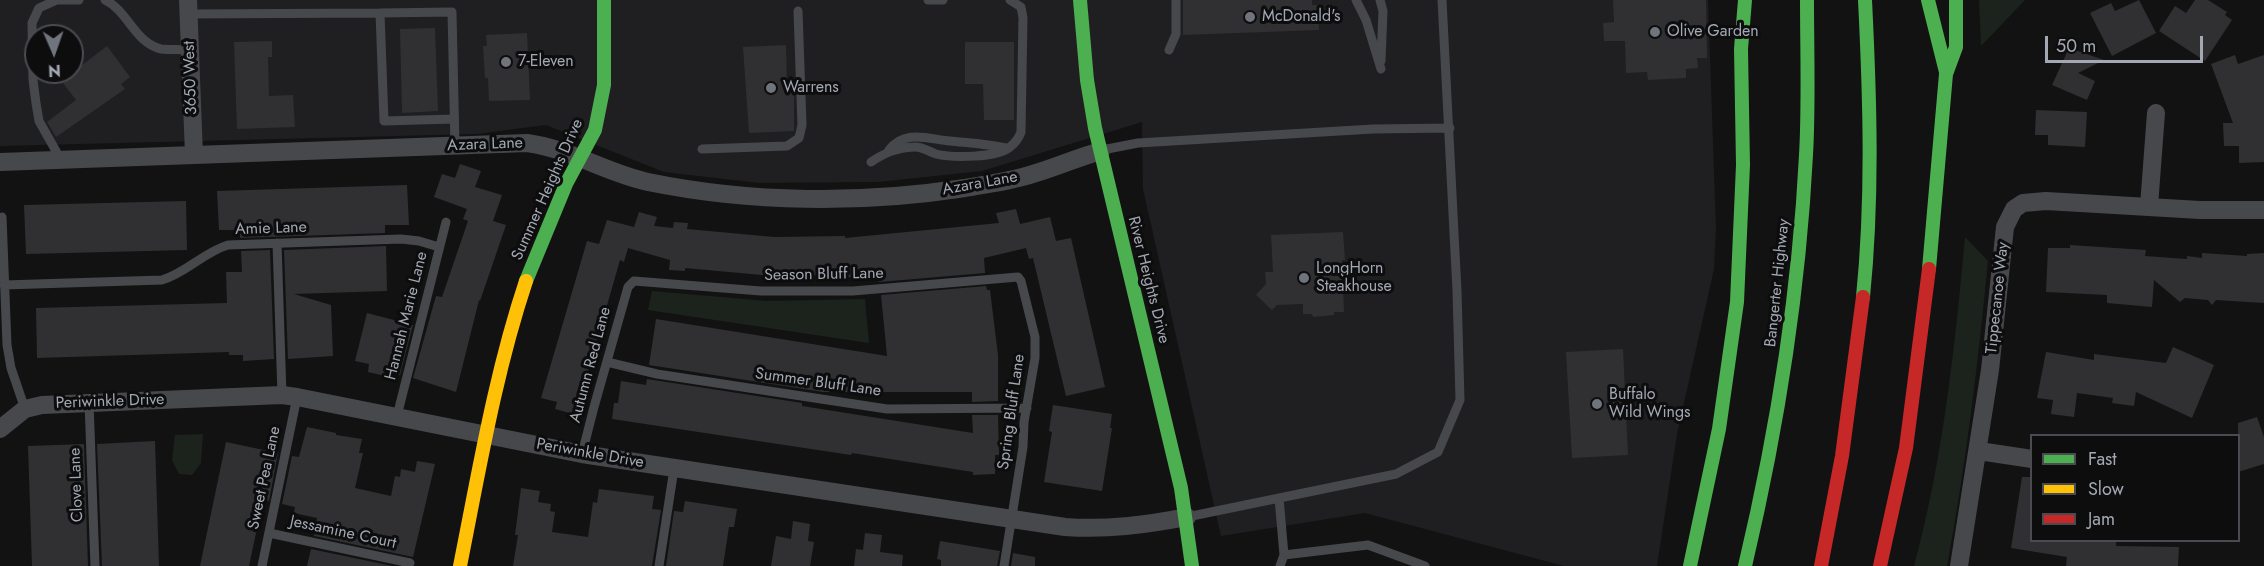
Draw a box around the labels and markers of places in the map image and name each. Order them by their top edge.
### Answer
place label: McDonald's [1262,7,1341,27]
marker: McDonald's [1243,10,1257,24]
place label: Olive Garden [1667,22,1759,42]
marker: Olive Garden [1648,25,1662,39]
place label: 7-Eleven [518,52,574,72]
marker: 7-Eleven [499,55,513,69]
place label: Warrens [783,78,839,98]
marker: Warrens [764,81,778,95]
place label: LongHorn Steakhouse [1316,259,1392,297]
marker: LongHorn Steakhouse [1297,271,1311,285]
place label: Buffalo Wild Wings [1609,385,1691,423]
marker: Buffalo Wild Wings [1590,397,1604,411]

